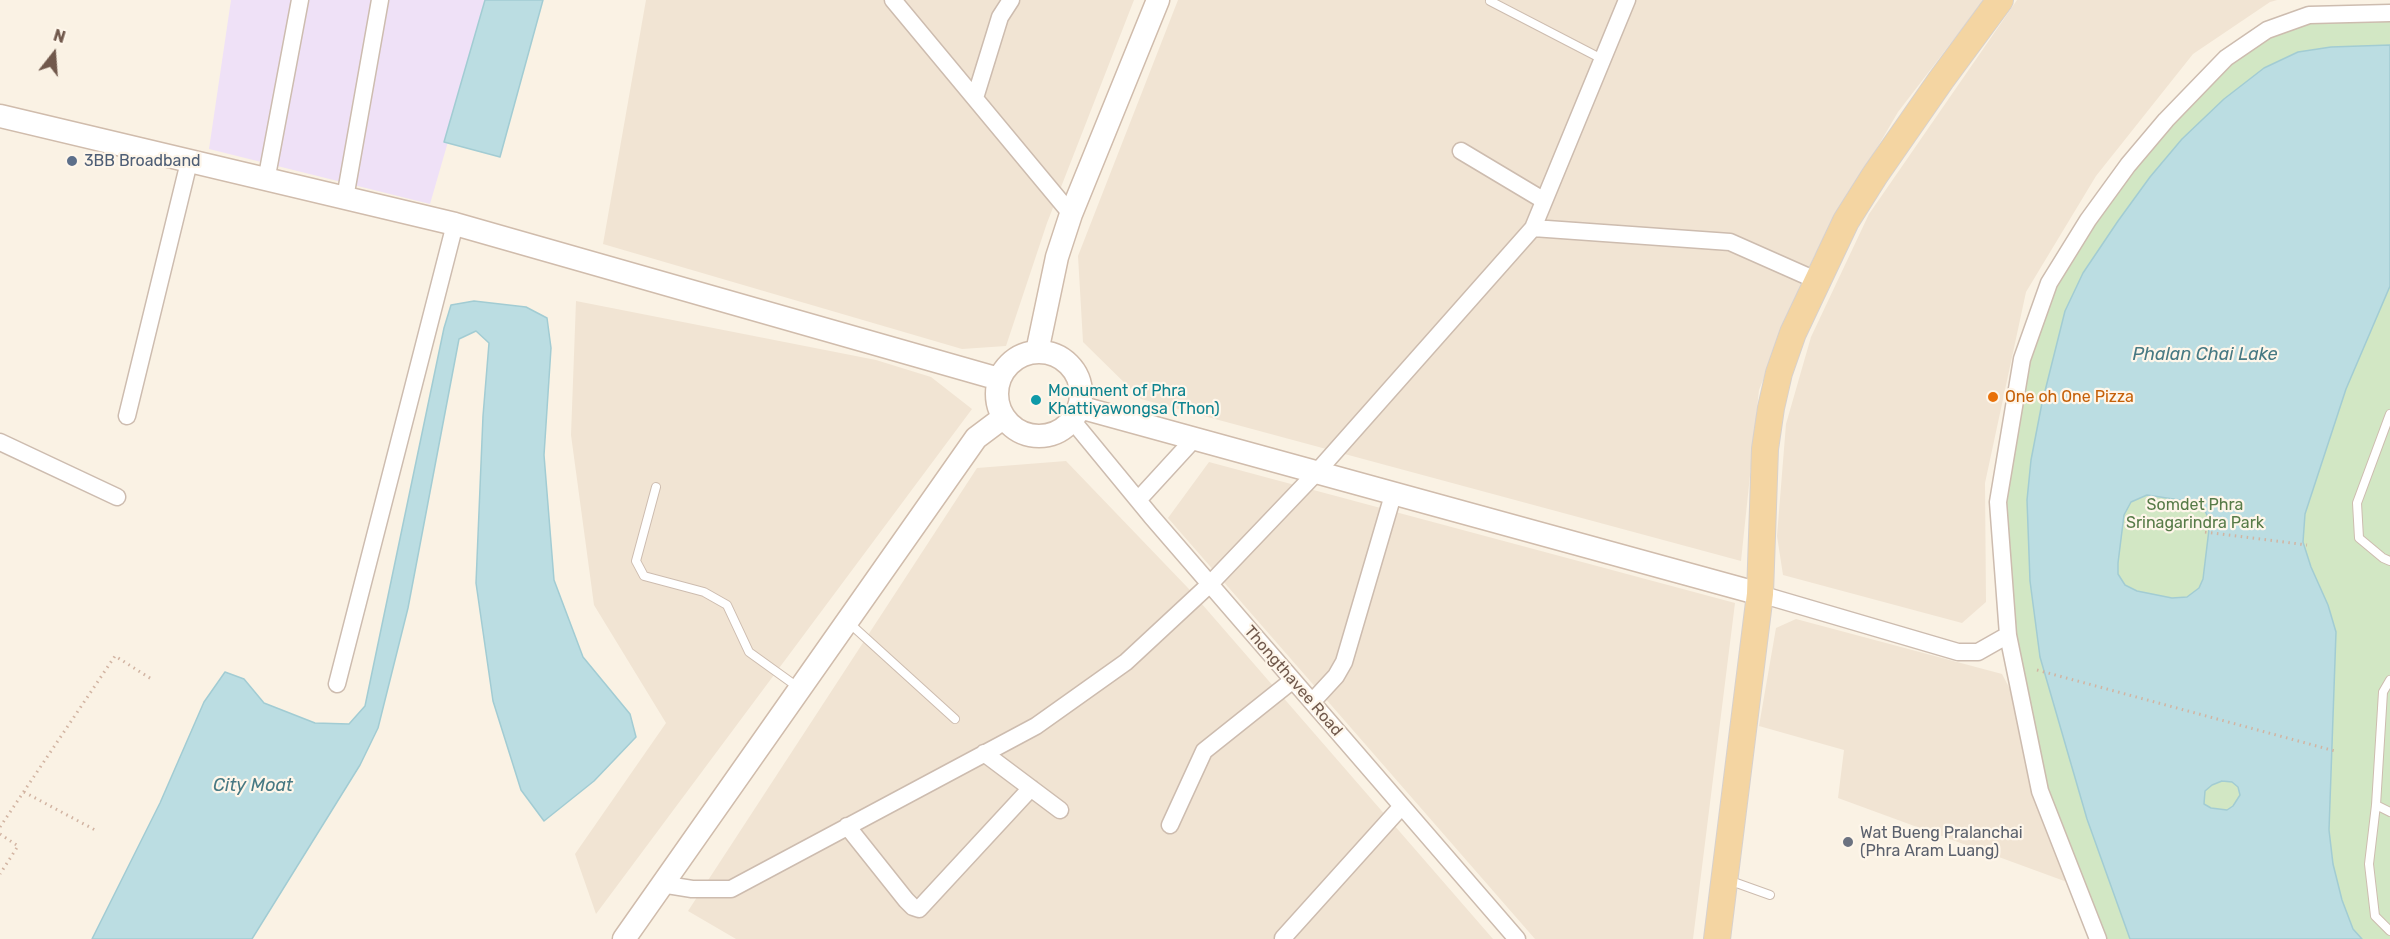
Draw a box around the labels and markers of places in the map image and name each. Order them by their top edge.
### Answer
place label: 3BB Broadband [84,151,201,171]
marker: 3BB Broadband [65,154,79,168]
place label: Monument of Phra Khattiyawongsa (Thon) [1048,381,1220,419]
place label: One oh One Pizza [2005,387,2134,407]
marker: One oh One Pizza [1986,390,2000,404]
marker: Monument of Phra Khattiyawongsa (Thon) [1029,393,1043,407]
place label: Wat Bueng Pralanchai (Phra Aram Luang) [1860,823,2023,861]
marker: Wat Bueng Pralanchai (Phra Aram Luang) [1841,835,1855,849]

